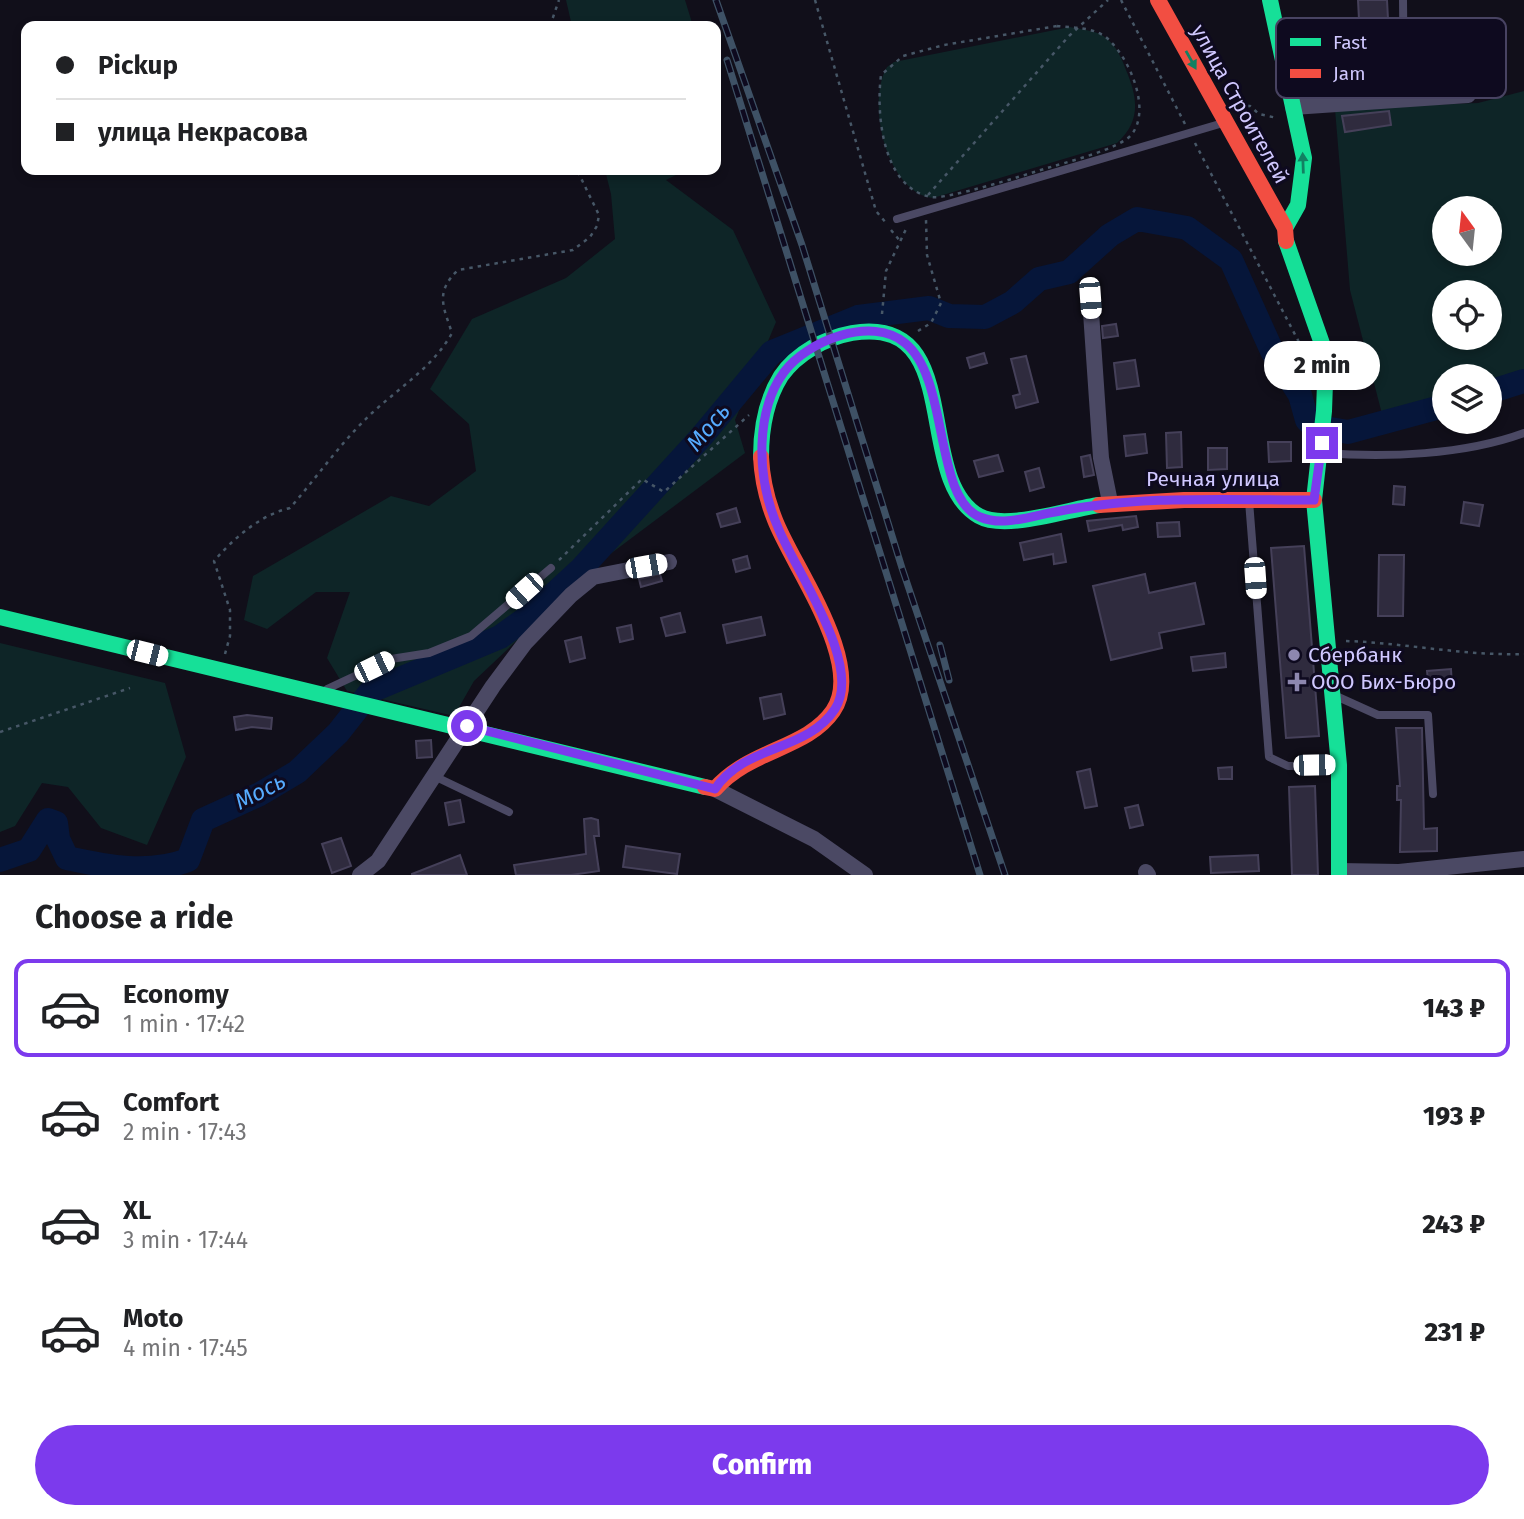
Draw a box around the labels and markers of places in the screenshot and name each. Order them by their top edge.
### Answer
place label: Сбербанк [1308,642,1402,668]
marker: Сбербанк [1286,647,1302,663]
place label: ООО Бих-Бюро [1311,669,1456,695]
marker: ООО Бих-Бюро [1289,674,1305,690]

